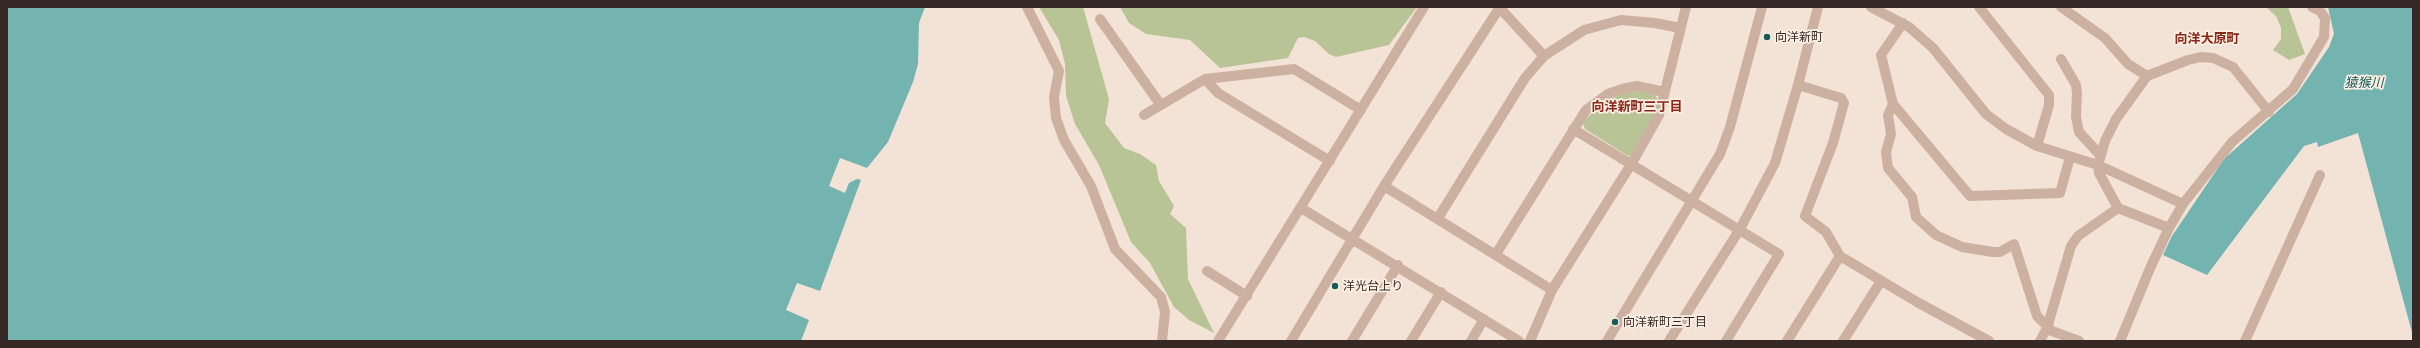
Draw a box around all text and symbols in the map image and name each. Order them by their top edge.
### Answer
place label: 向洋新町 [1775,30,1823,44]
district label: 向洋大原町 [2175,31,2239,47]
marker: 向洋新町 [1762,32,1772,42]
water label: 猿猴川 [2345,75,2383,91]
district label: 向洋新町三丁目 [1592,99,1682,115]
place label: 洋光台上り [1343,279,1403,293]
marker: 洋光台上り [1330,281,1340,291]
place label: 向洋新町三丁目 [1623,315,1707,329]
marker: 向洋新町三丁目 [1610,317,1620,327]

